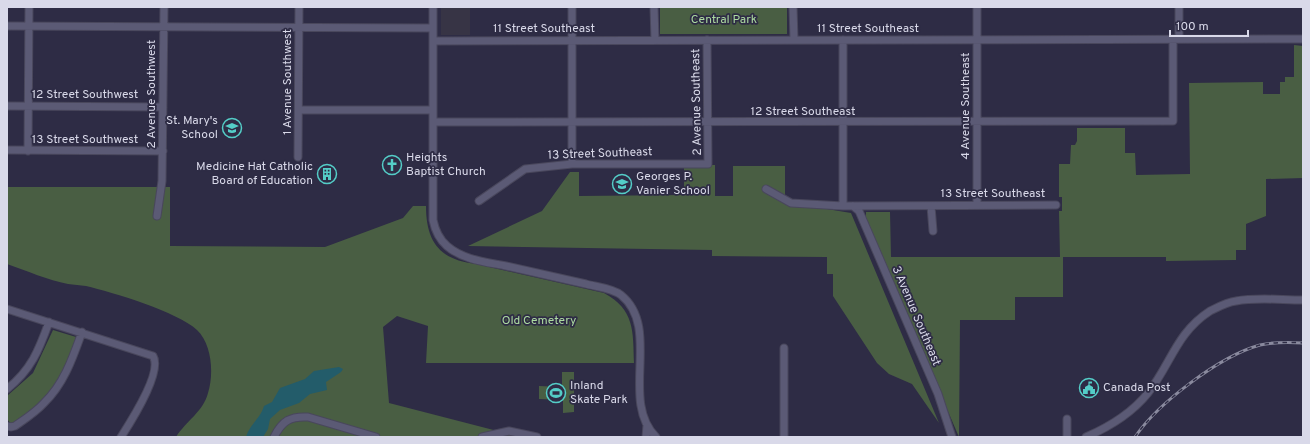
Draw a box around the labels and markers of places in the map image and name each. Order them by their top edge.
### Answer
place label: St. Mary's School [166,113,218,143]
school or university icon: St. Mary's School [221,117,243,139]
place label: Heights Baptist Church [406,150,486,180]
church icon: Heights Baptist Church [381,154,403,176]
place label: Medicine Hat Catholic Board of Education [196,159,313,189]
building icon: Medicine Hat Catholic Board of Education [316,163,338,185]
place label: Georges P. Vanier School [636,169,710,199]
school or university icon: Georges P. Vanier School [611,173,633,195]
public building icon: Canada Post [1078,377,1100,399]
place label: Inland Skate Park [570,378,628,408]
place label: Canada Post [1103,380,1171,396]
sports icon: Inland Skate Park [545,382,567,404]

